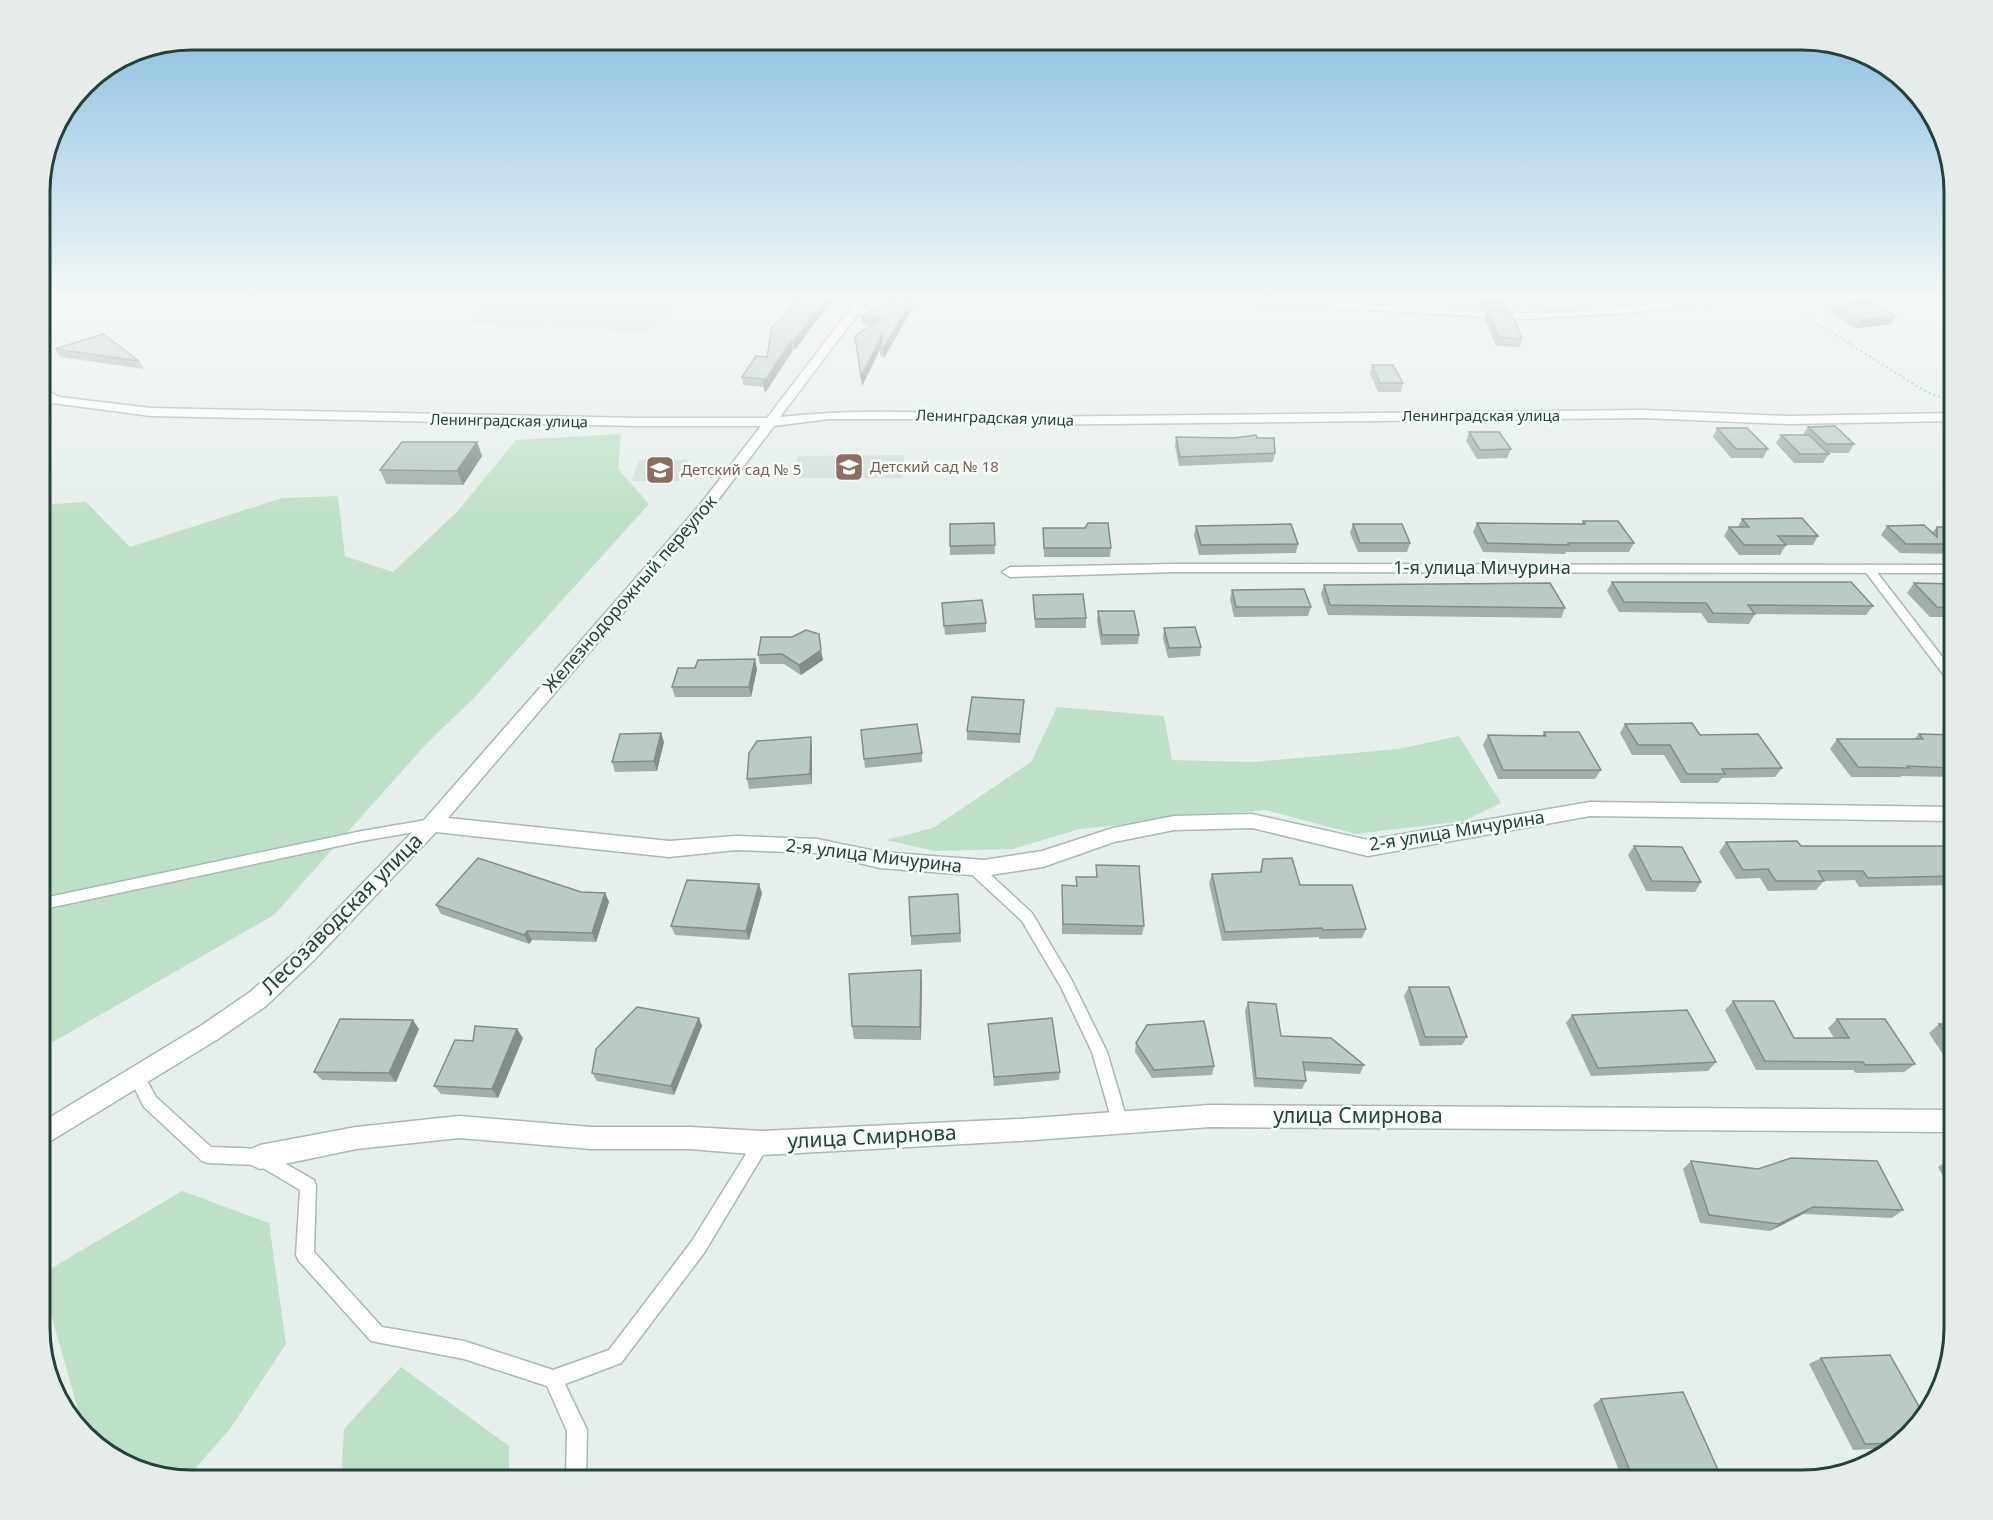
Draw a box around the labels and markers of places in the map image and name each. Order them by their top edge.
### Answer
school or university icon: Детский сад № 18 [833,451,865,483]
school or university icon: Детский сад № 5 [644,454,676,486]
place label: Детский сад № 18 [870,456,999,476]
place label: Детский сад № 5 [681,459,801,479]

